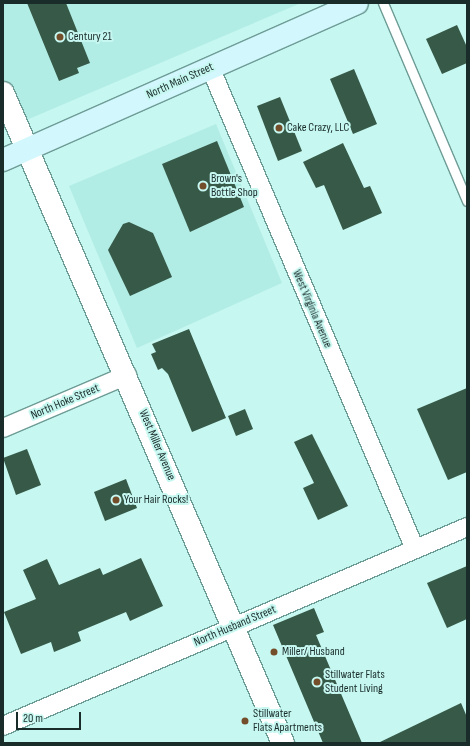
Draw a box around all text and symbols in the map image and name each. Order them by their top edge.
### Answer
place label: Century 21 [68,30,112,44]
marker: Century 21 [55,32,65,42]
street label: North Main Street [144,60,216,102]
place label: Cake Crazy, LLC [287,121,349,135]
marker: Cake Crazy, LLC [274,123,284,133]
place label: Brown's Bottle Shop [211,172,258,200]
marker: Brown's Bottle Shop [198,181,208,191]
street label: West Virginia Avenue [289,268,335,350]
street label: North Hoke Street [29,381,101,423]
street label: West Miller Avenue [136,407,178,483]
place label: Your Hair Rocks! [124,493,188,507]
marker: Your Hair Rocks! [111,495,121,505]
street label: North Husband Street [192,602,278,650]
place label: Miller/ Husband [282,645,345,659]
marker: Miller/ Husband [269,647,279,657]
place label: Stillwater Flats Student Living [325,668,385,696]
marker: Stillwater Flats Student Living [312,677,322,687]
scale bar [18,704,83,730]
place label: Stillwater Flats Apartments [253,707,322,735]
text: 20 m [23,711,43,726]
marker: Stillwater Flats Apartments [240,716,250,726]

